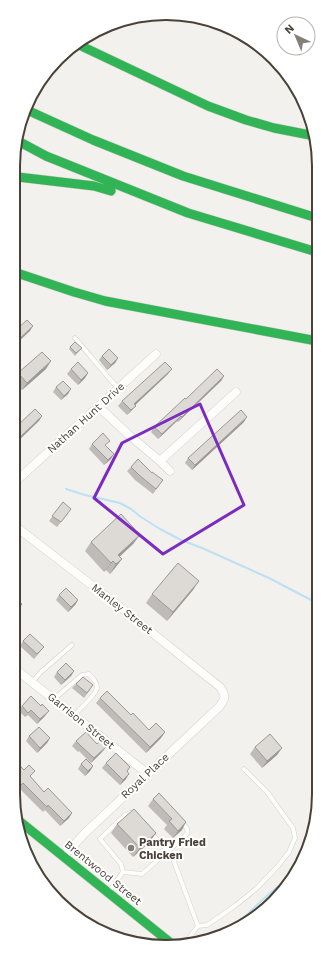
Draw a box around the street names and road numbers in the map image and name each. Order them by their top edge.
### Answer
street label: Nathan Hunt Drive [45,380,127,456]
street label: Manley Street [89,581,155,637]
street label: Garrison Street [45,690,117,752]
street label: Royal Place [118,750,172,802]
street label: Brentwood Street [62,838,144,908]

